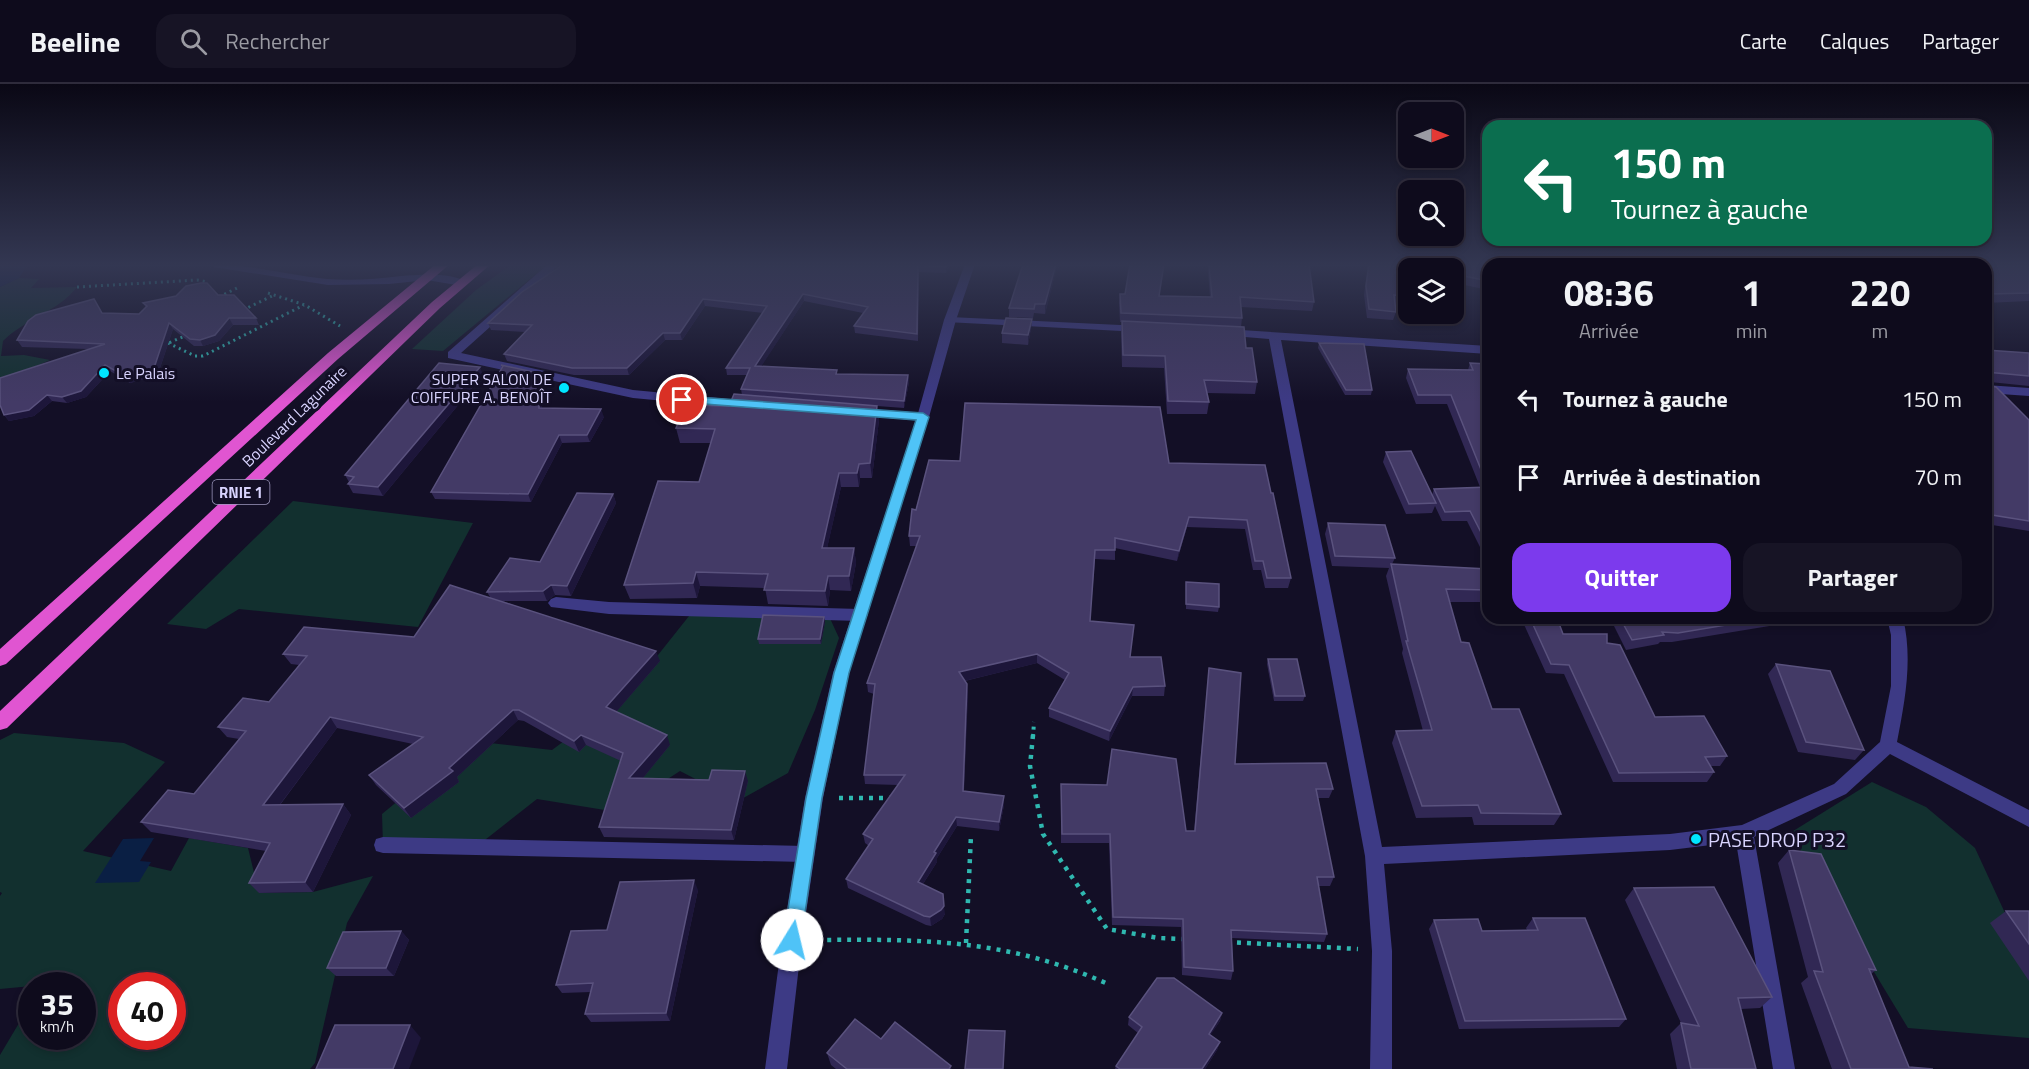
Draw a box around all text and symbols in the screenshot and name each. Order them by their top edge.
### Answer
search box [156,14,576,68]
text: Beeline [30,20,120,63]
text: Rechercher [225,24,330,58]
icon: search [177,25,210,58]
text: Carte [1740,25,1787,57]
text: Calques [1820,25,1889,57]
text: Partager [1922,25,1999,57]
north arrow [1398,102,1464,168]
map controls [1398,102,1464,324]
text: 150 m [1611,130,1726,194]
icon: left [1512,144,1590,222]
button: search [1398,180,1464,246]
text: Tournez à gauche [1611,188,1808,229]
button: layers [1398,258,1464,324]
text: 08:36 [1564,265,1654,320]
text: 1 [1742,265,1762,320]
text: 220 [1850,265,1910,320]
text: Arrivée [1579,315,1639,346]
text: min [1736,315,1768,346]
text: m [1871,315,1888,346]
street label: Boulevard Lagunaire [236,360,352,472]
place label: Le Palais [116,361,175,385]
marker: Le Palais [97,366,111,380]
place label: SUPER SALON DE COIFFURE A. BENOÎT [411,367,553,409]
pin [656,374,707,425]
marker: SUPER SALON DE COIFFURE A. BENOÎT [557,381,571,395]
text: Tournez à gauche [1563,382,1728,416]
text: 150 m [1902,382,1962,416]
icon: arrive [665,383,698,416]
icon: left [1512,383,1545,416]
text: Arrivée à destination [1563,460,1761,494]
text: 70 m [1914,460,1962,494]
icon: arrive [1512,461,1545,494]
road number: RNIE 1 [212,480,270,504]
button: Quitter [1512,543,1731,612]
button: Partager [1743,543,1962,612]
place label: PASE DROP P32 [1708,824,1846,855]
marker: PASE DROP P32 [1689,832,1703,846]
position arrow [760,908,824,972]
speed limit sign: 40 [108,972,186,1050]
text: 35 [40,981,74,1027]
text: km/h [40,1015,74,1038]

